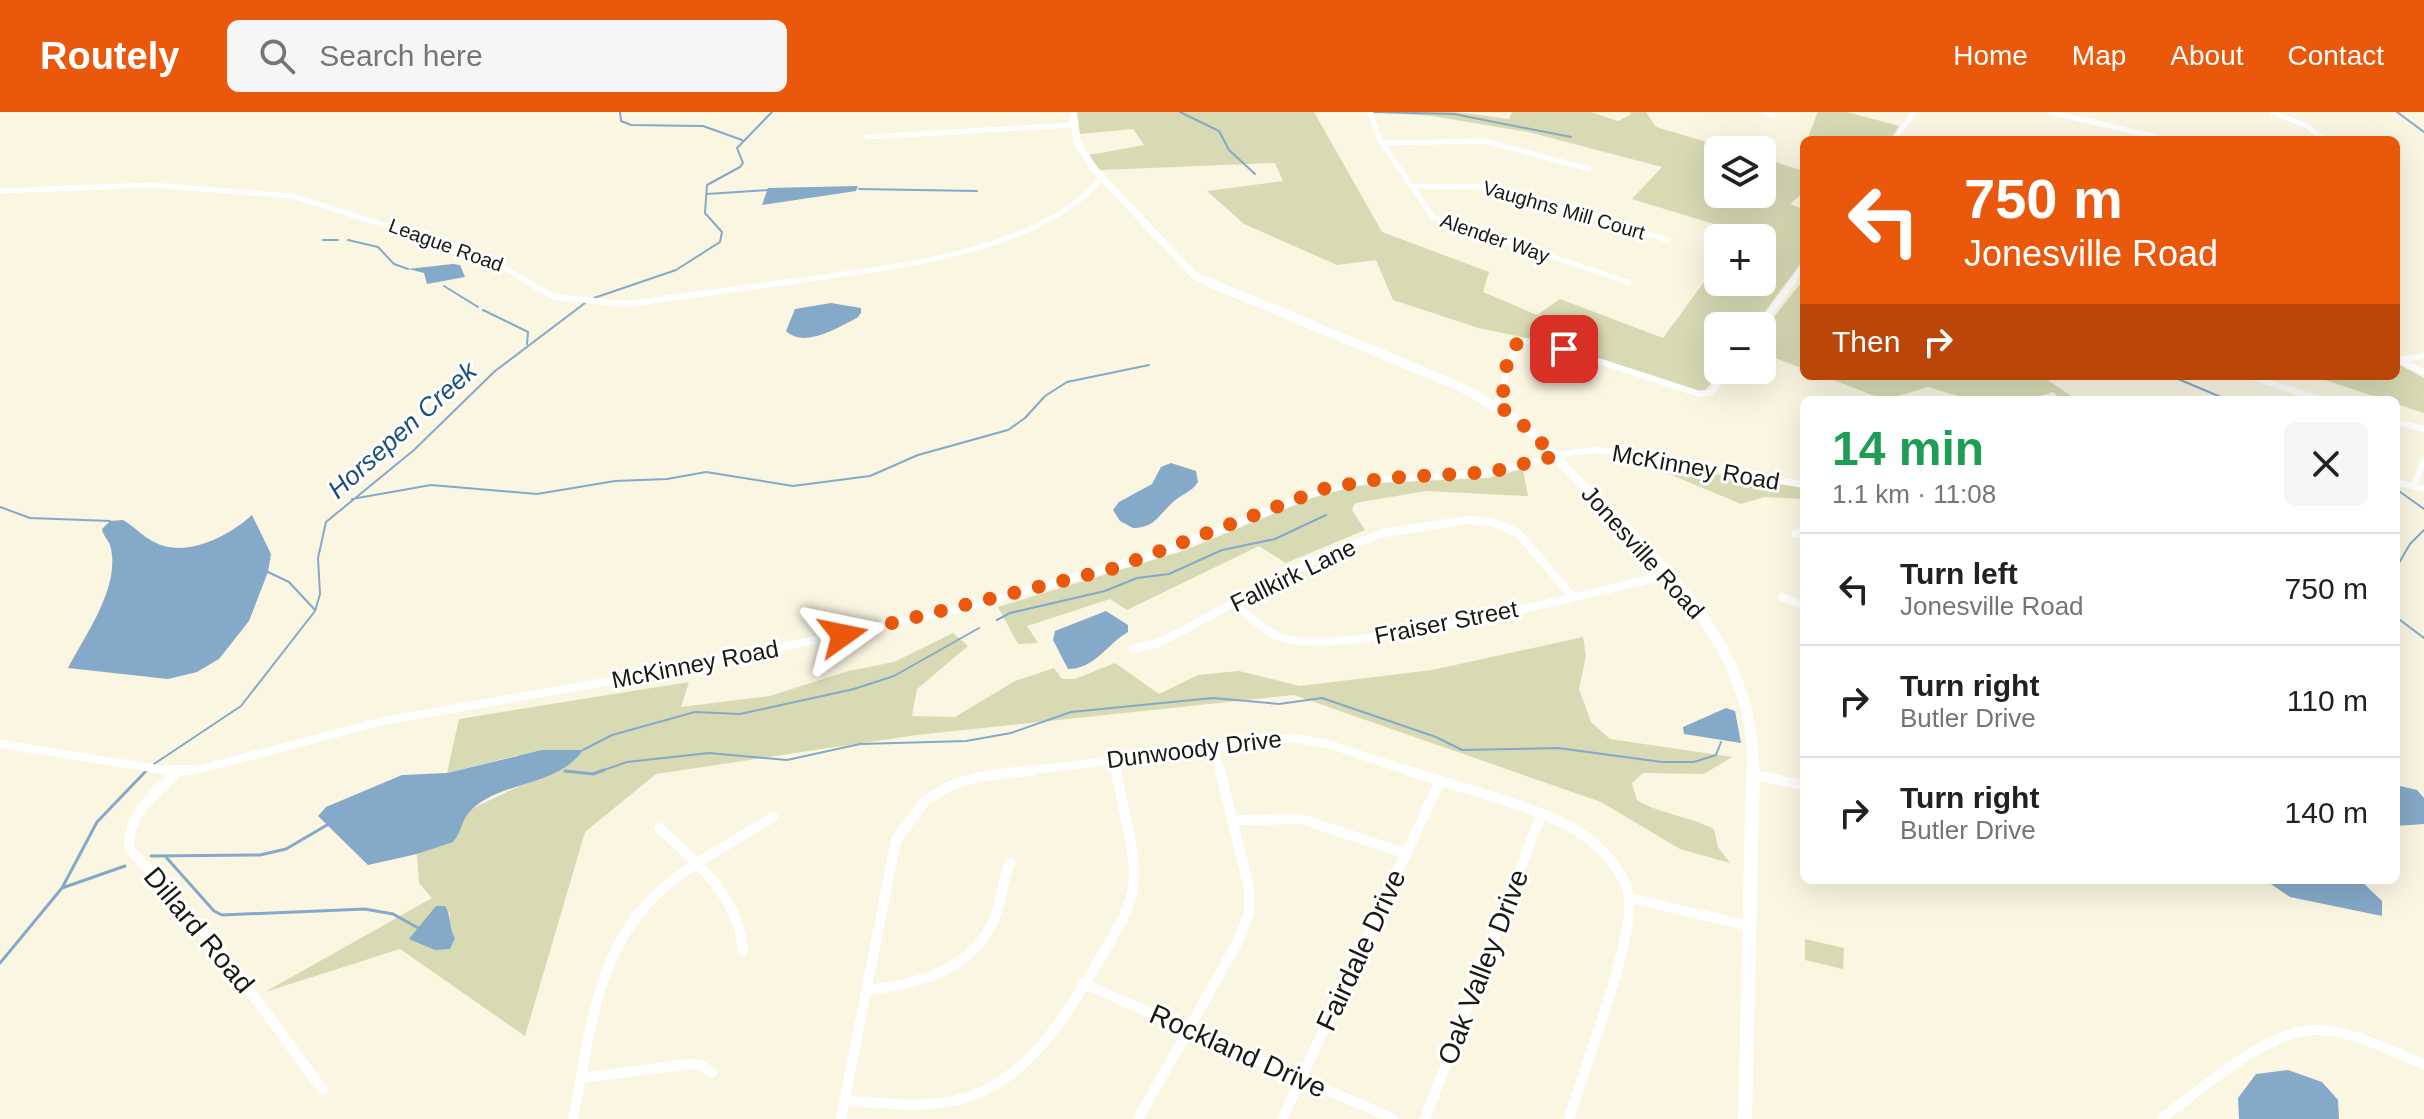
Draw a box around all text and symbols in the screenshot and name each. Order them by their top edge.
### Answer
search box [227,20,787,92]
icon: search [255,34,299,78]
text: Routely [40,35,179,77]
text: Search here [319,39,483,72]
text: Home [1953,40,2028,71]
text: Map [2072,40,2126,71]
text: About [2170,40,2244,71]
text: Contact [2288,40,2384,71]
map controls [1704,136,1776,384]
button: layers [1704,136,1776,208]
text: 750 m [1964,167,2123,230]
icon: left [1832,168,1936,272]
street label: Vaughns Mill Court [1480,176,1648,244]
street label: Alender Way [1438,209,1552,267]
street label: League Road [386,214,506,276]
button: + [1704,224,1776,296]
text: Jonesville Road [1964,233,2218,274]
button: − [1704,312,1776,384]
pin [1530,315,1598,383]
icon: right [1916,320,1960,364]
text: Then [1832,325,1900,358]
icon: arrive [1542,327,1586,371]
water label: Horsepen Creek [322,354,484,504]
text: 14 min [1832,422,1984,475]
button: close [2284,422,2368,506]
street label: McKinney Road [1610,439,1782,495]
text: 1.1 km · 11:08 [1832,479,1996,509]
street label: Jonesville Road [1576,480,1710,624]
street label: Fallkirk Lane [1226,533,1360,617]
text: Turn left [1900,557,2018,590]
icon: left [1832,567,1876,611]
text: 750 m [2285,572,2368,605]
text: Jonesville Road [1900,591,2084,621]
position arrow [801,593,885,677]
street label: Fraiser Street [1372,595,1520,649]
street label: McKinney Road [609,635,781,693]
text: Turn right [1900,669,2039,702]
icon: right [1832,679,1876,723]
text: 110 m [2287,684,2368,717]
text: Butler Drive [1900,703,2036,733]
street label: Dunwoody Drive [1105,725,1283,773]
text: Turn right [1900,781,2039,814]
icon: right [1832,791,1876,835]
text: 140 m [2285,796,2368,829]
text: Butler Drive [1900,815,2036,845]
street label: Dillard Road [138,861,260,999]
street label: Fairdale Drive [1310,864,1412,1036]
street label: Oak Valley Drive [1432,865,1534,1069]
street label: Rockland Drive [1145,998,1331,1104]

